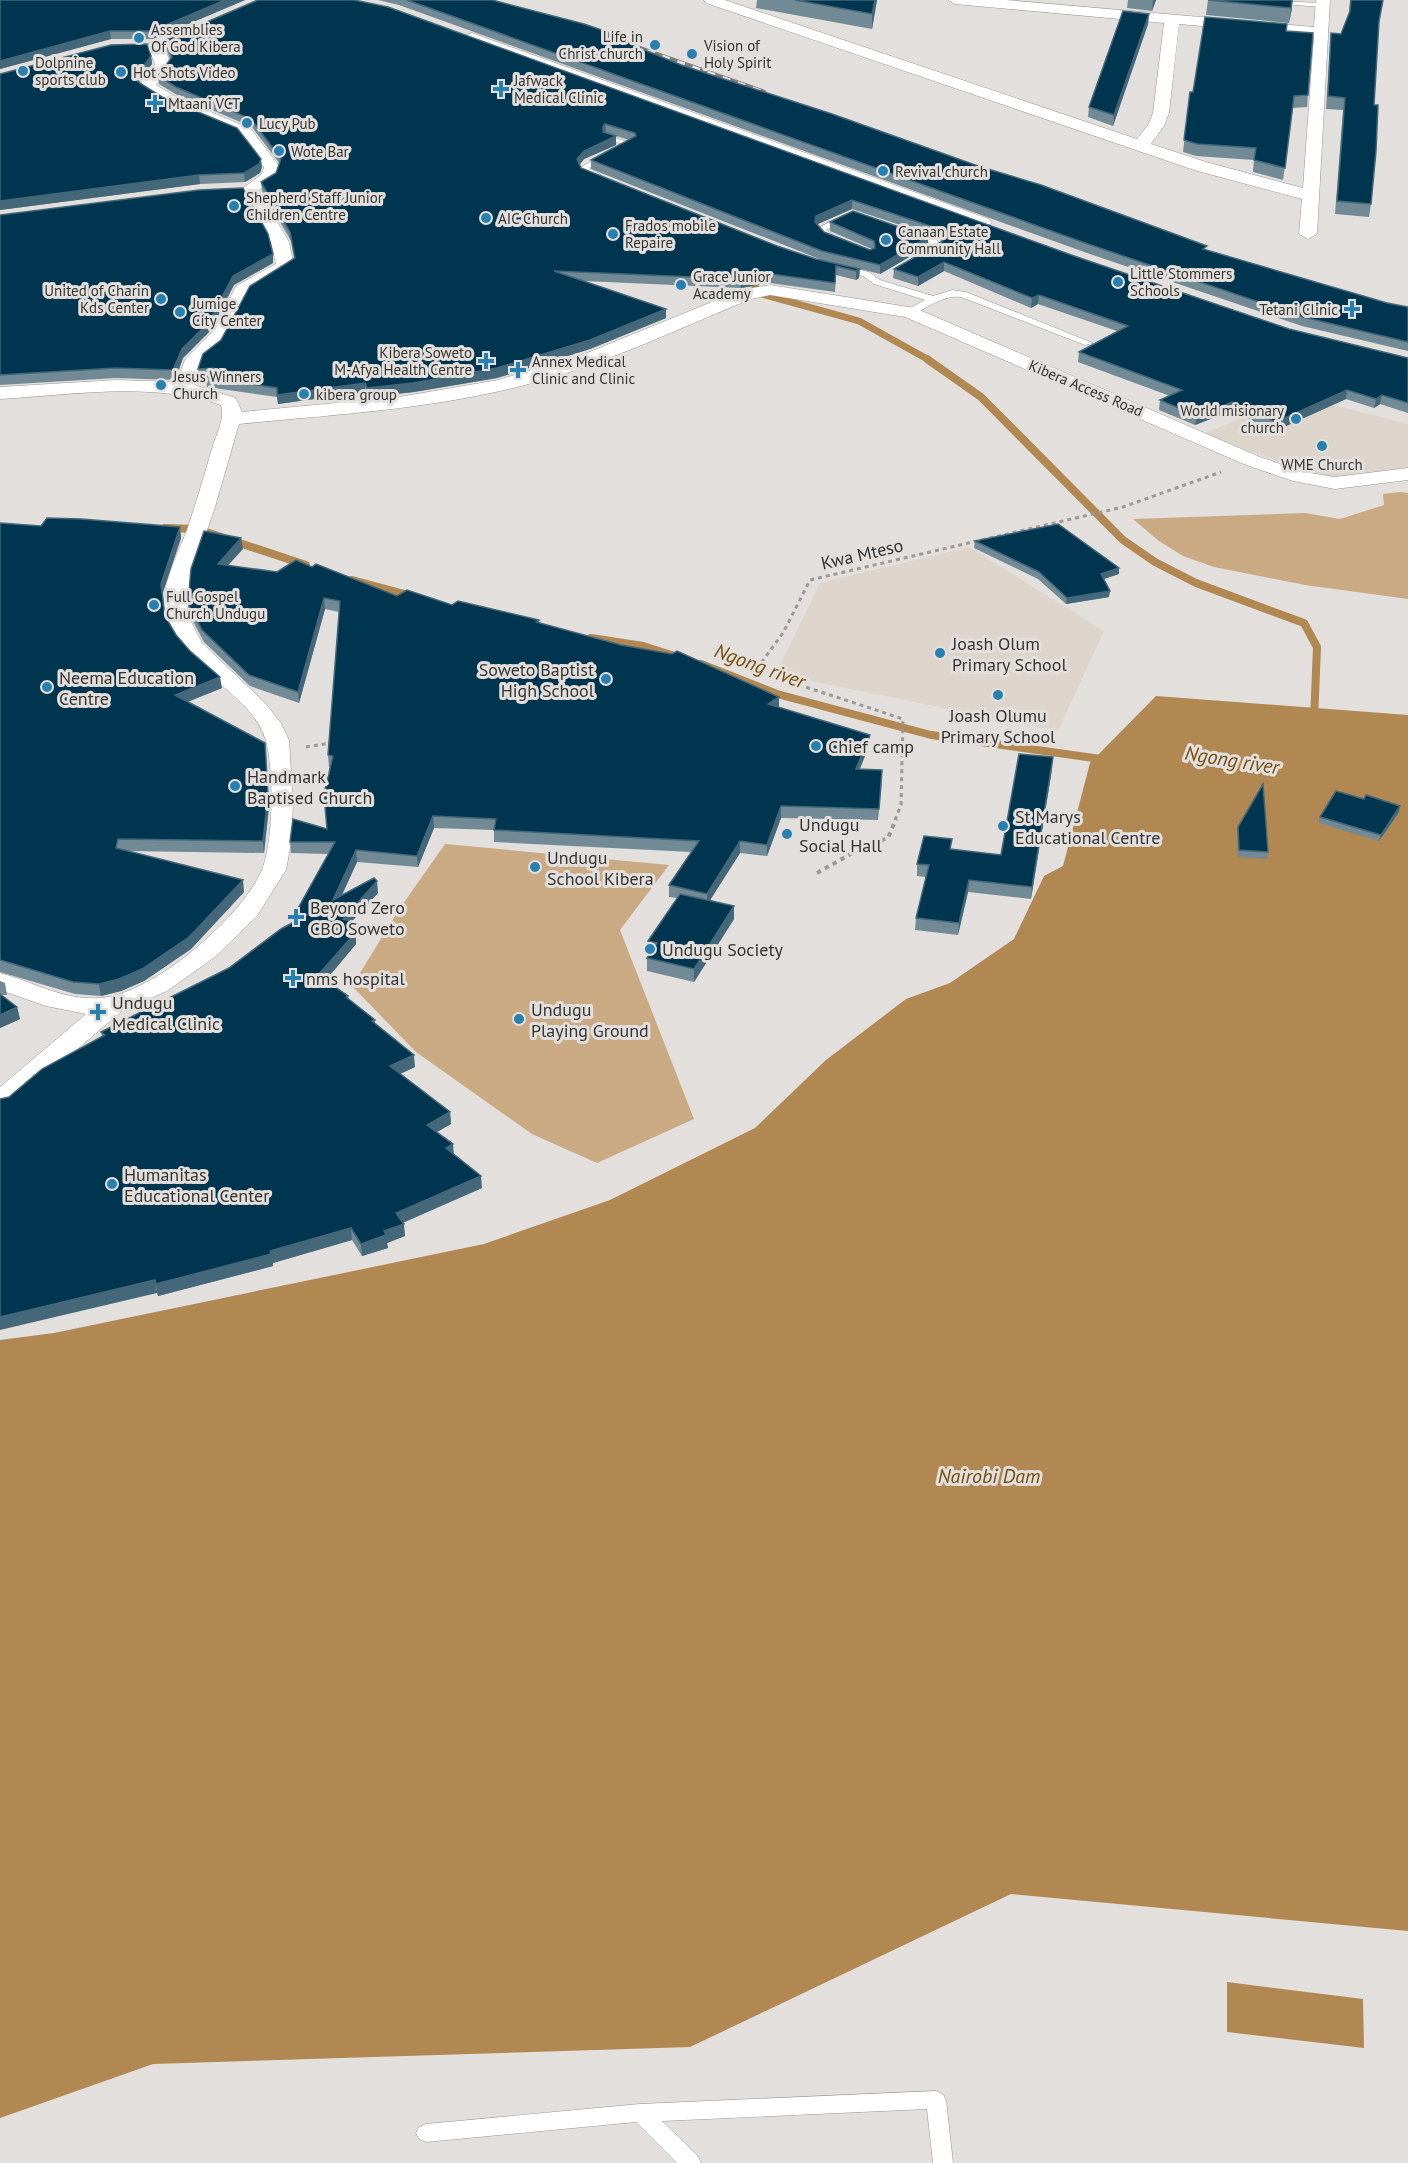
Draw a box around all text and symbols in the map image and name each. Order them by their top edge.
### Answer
place label: Assemblies Of God Kibera [151,20,241,56]
place label: Life in Christ church [559,27,643,63]
marker: Assemblies Of God Kibera [132,31,146,45]
place label: Vision of Holy Spirit [703,36,771,72]
marker: Life in Christ church [648,38,662,52]
marker: Vision of Holy Spirit [685,47,699,61]
place label: Dolpnine sports club [35,53,106,89]
place label: Hot Shots Video [133,63,235,82]
marker: Dolpnine sports club [16,64,30,78]
marker: Hot Shots Video [114,65,128,79]
place label: Jafwack Medical Clinic [513,71,604,107]
marker: Jafwack Medical Clinic [492,80,510,98]
marker: Mtaani VCT [146,94,164,112]
place label: Mtaani VCT [168,94,241,113]
place label: Lucy Pub [259,114,316,133]
marker: Lucy Pub [240,116,254,130]
place label: Wote Bar [291,142,349,161]
marker: Wote Bar [272,144,286,158]
place label: Revival church [895,162,988,181]
marker: Revival church [876,164,890,178]
place label: Shepherd Staff Junior Children Centre [246,188,383,224]
marker: Shepherd Staff Junior Children Centre [227,199,241,213]
place label: AIC Church [498,209,568,228]
marker: AIC Church [479,211,493,225]
place label: Frados mobile Repaire [625,216,716,252]
place label: Canaan Estate Community Hall [898,222,1001,258]
marker: Frados mobile Repaire [606,227,620,241]
marker: Canaan Estate Community Hall [879,233,893,247]
place label: Little Stommers Schools [1130,264,1232,300]
place label: Grace Junior Academy [693,267,771,303]
marker: Little Stommers Schools [1111,275,1125,289]
marker: Grace Junior Academy [674,278,688,292]
place label: United of Charin Kds Center [44,281,149,317]
marker: United of Charin Kds Center [154,292,168,306]
place label: Jumige City Center [191,294,262,330]
place label: Tetani Clinic [1259,300,1338,319]
marker: Tetani Clinic [1343,300,1361,318]
marker: Jumige City Center [173,305,187,319]
place label: Kibera Soweto M-Afya Health Centre [334,343,472,379]
marker: Kibera Soweto M-Afya Health Centre [477,352,495,370]
place label: Annex Medical Clinic and Clinic [532,352,636,388]
street label: Kibera Access Road [1026,355,1146,421]
marker: Annex Medical Clinic and Clinic [509,361,527,379]
place label: Jesus Winners Church [172,367,261,403]
marker: Jesus Winners Church [154,378,168,392]
place label: kibera group [316,385,397,404]
marker: kibera group [297,387,311,401]
place label: World misionary church [1180,401,1284,437]
marker: World misionary church [1289,412,1303,426]
marker: WME Church [1315,439,1329,453]
place label: WME Church [1281,455,1363,474]
street label: Kwa Mteso [819,533,905,575]
place label: Full Gospel Church Undugu [166,587,265,623]
marker: Full Gospel Church Undugu [147,598,161,612]
place label: Joash Olum Primary School [951,632,1067,676]
water label: Ngong river [711,638,810,695]
marker: Joash Olum Primary School [933,646,947,660]
place label: Soweto Baptist High School [479,658,595,702]
place label: Neema Education Centre [59,666,194,710]
marker: Soweto Baptist High School [599,672,613,686]
marker: Neema Education Centre [40,680,54,694]
marker: Joash Olumu Primary School [991,688,1005,702]
place label: Joash Olumu Primary School [941,704,1056,748]
place label: Chief camp [828,735,914,758]
marker: Chief camp [809,739,823,753]
water label: Ngong river [1183,740,1282,780]
place label: Handmark Baptised Church [247,765,372,809]
marker: Handmark Baptised Church [228,779,242,793]
place label: St Marys Educational Centre [1015,805,1161,849]
place label: Undugu Social Hall [799,813,882,857]
marker: St Marys Educational Centre [996,819,1010,833]
marker: Undugu Social Hall [780,827,794,841]
place label: Undugu School Kibera [547,846,654,890]
marker: Undugu School Kibera [528,860,542,874]
place label: Beyond Zero CBO Soweto [310,896,405,940]
marker: Beyond Zero CBO Soweto [287,908,305,926]
place label: Undugu Society [662,938,784,961]
marker: Undugu Society [643,942,657,956]
place label: nms hospital [306,967,406,990]
marker: nms hospital [284,969,302,987]
place label: Undugu Medical Clinic [112,991,220,1035]
place label: Undugu Playing Ground [531,998,649,1042]
marker: Undugu Medical Clinic [89,1003,107,1021]
marker: Undugu Playing Ground [512,1012,526,1026]
place label: Humanitas Educational Center [124,1163,269,1207]
marker: Humanitas Educational Center [105,1177,119,1191]
water label: Nairobi Dam [938,1463,1040,1489]

